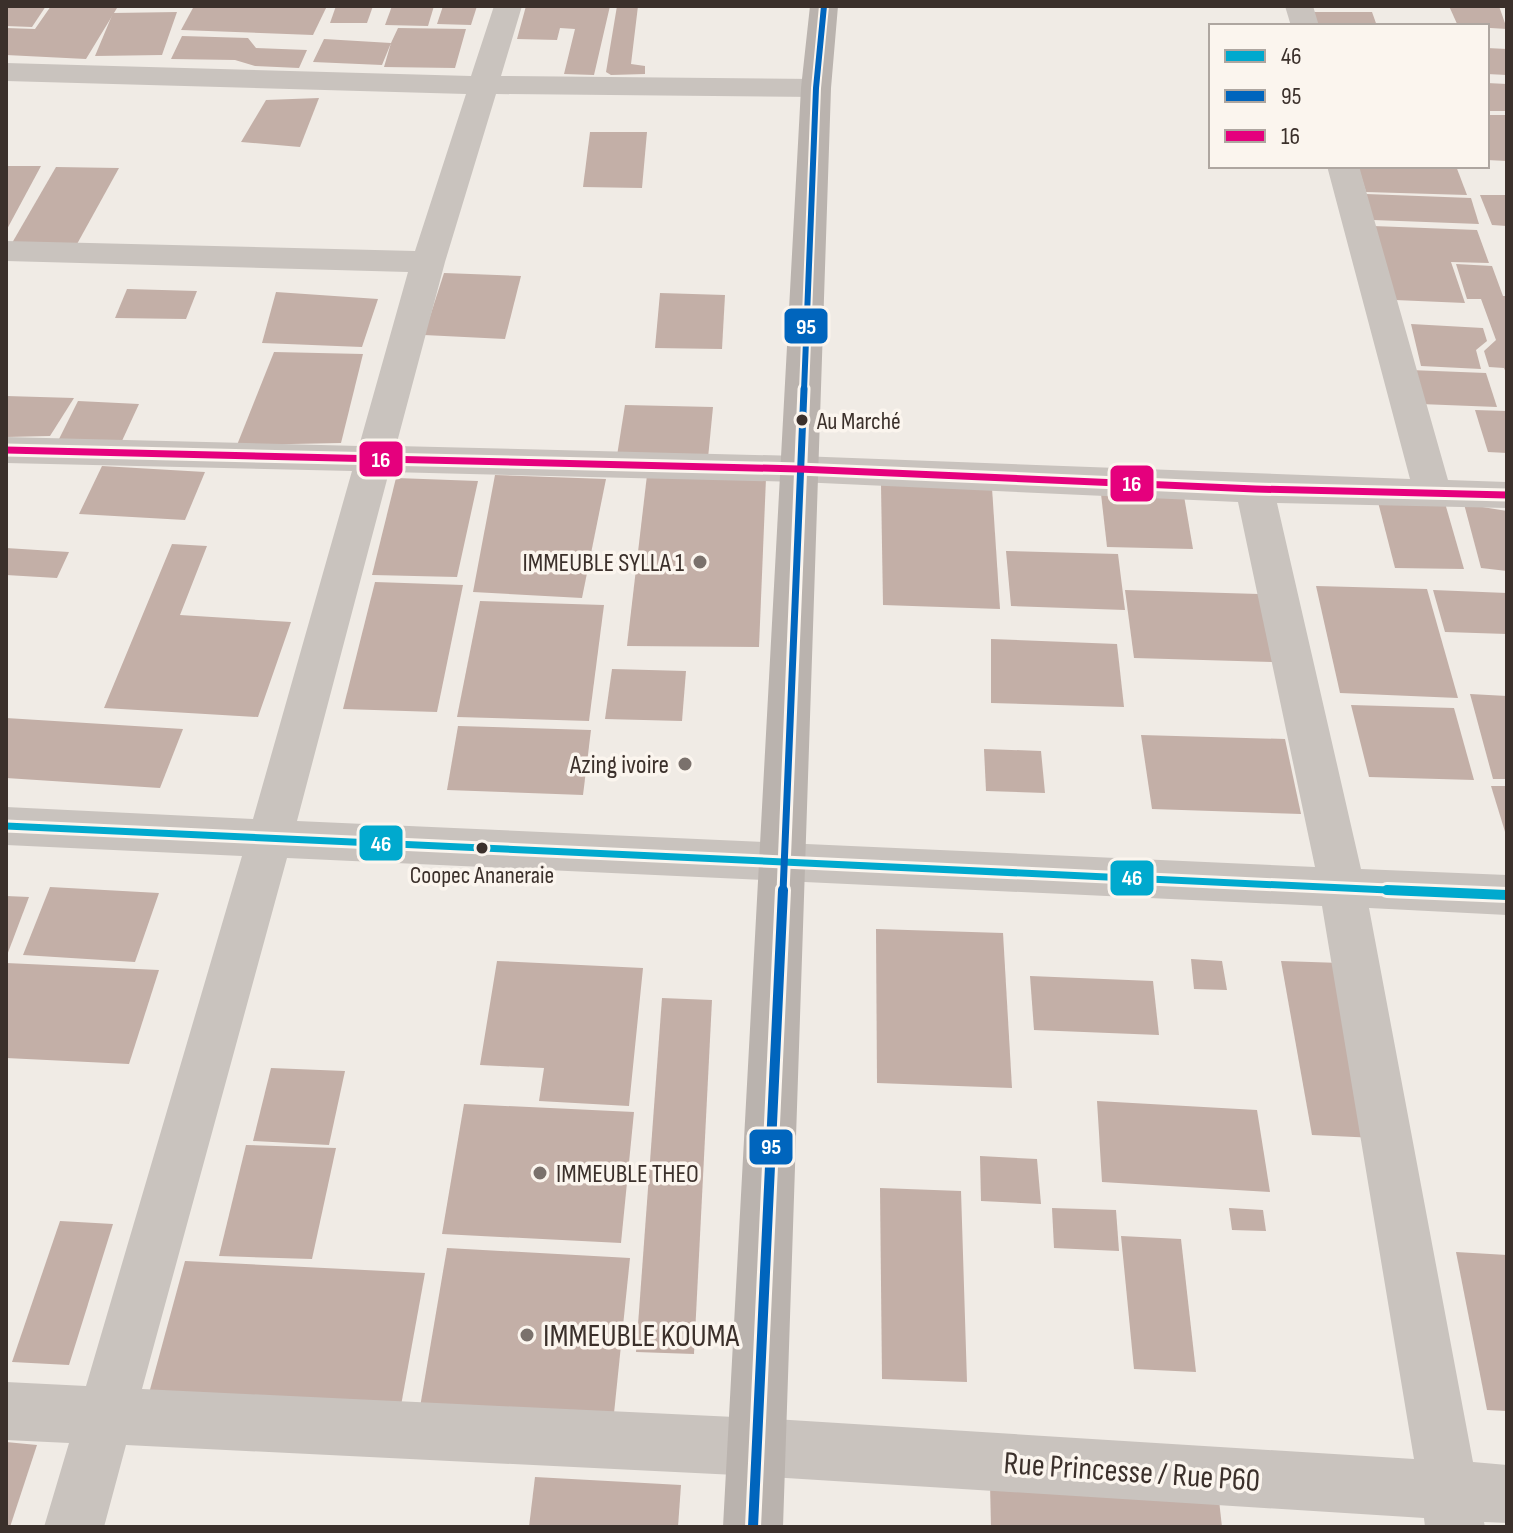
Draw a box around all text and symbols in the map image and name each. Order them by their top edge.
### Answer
legend [1209,24,1489,168]
text: 46 [1281,42,1302,71]
text: 95 [1281,82,1301,111]
text: 16 [1281,122,1300,151]
line badge: 95 [783,307,829,345]
text: 95 [796,314,816,341]
place label: Au Marché [816,407,901,436]
marker: Au Marché [794,412,810,428]
line badge: 16 [358,440,404,478]
text: 16 [372,447,391,474]
line badge: 16 [1109,464,1155,503]
text: 16 [1123,471,1142,498]
place label: IMMEUBLE SYLLA 1 [522,548,684,579]
marker: IMMEUBLE SYLLA 1 [691,553,709,571]
place label: Azing ivoire [569,750,669,781]
marker: Azing ivoire [676,755,694,773]
line badge: 46 [358,824,404,862]
text: 46 [371,831,391,858]
marker: Coopec Ananeraie [474,840,490,856]
line badge: 46 [1109,859,1155,897]
place label: Coopec Ananeraie [410,861,554,890]
text: 46 [1122,865,1142,892]
line badge: 95 [748,1128,794,1166]
text: 95 [761,1134,781,1161]
place label: IMMEUBLE THEO [556,1159,699,1190]
marker: IMMEUBLE THEO [531,1164,549,1182]
place label: IMMEUBLE KOUMA [543,1317,740,1356]
marker: IMMEUBLE KOUMA [518,1326,536,1344]
street label: Rue Princesse / Rue P60 [1002,1444,1261,1501]

